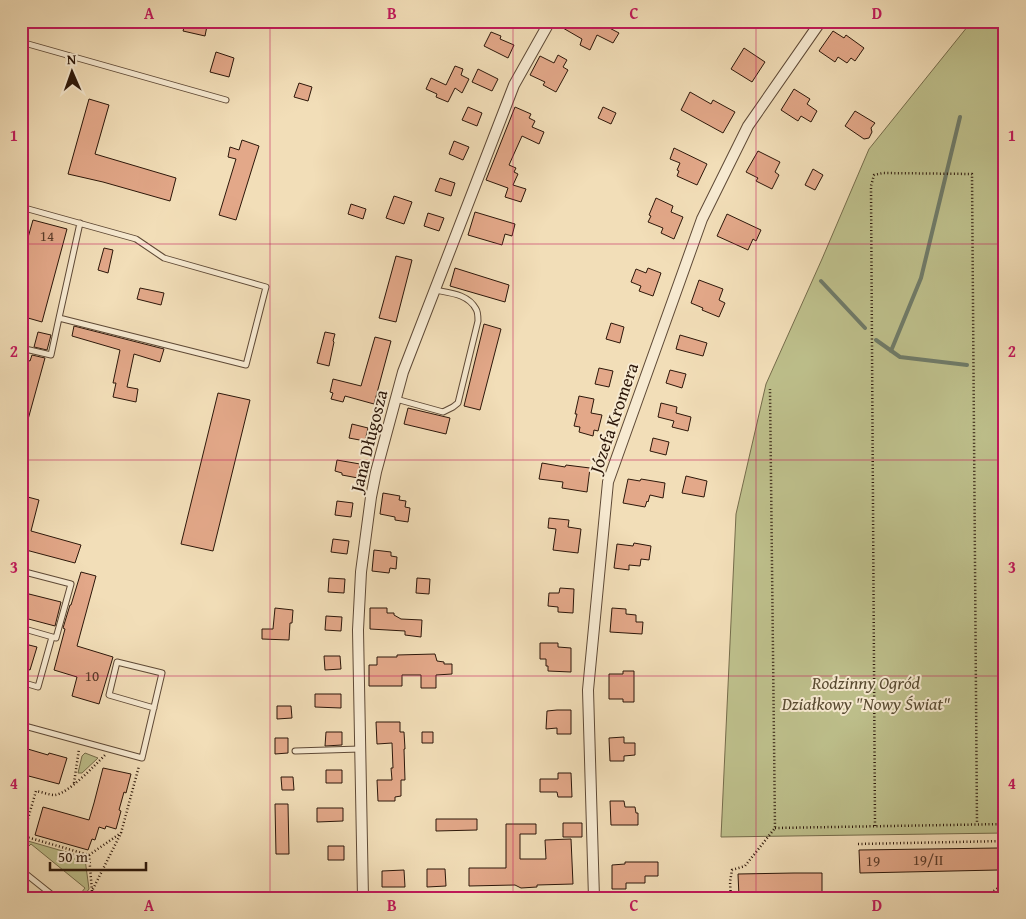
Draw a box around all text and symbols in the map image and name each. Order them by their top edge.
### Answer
text: A [144,1,155,25]
text: B [387,1,397,25]
text: C [629,1,639,25]
text: D [872,1,882,25]
north arrow [48,48,98,98]
text: N [67,49,77,69]
text: 1 [10,123,18,147]
text: 1 [1008,123,1016,147]
house number: 14 [40,225,54,246]
text: 2 [10,339,18,363]
text: 2 [1008,339,1016,363]
street label: Józefa Kromera [581,358,645,479]
street label: Jana Długosza [342,387,394,497]
text: 3 [10,555,18,579]
text: 3 [1008,555,1016,579]
house number: 10 [85,665,99,686]
park label: Rodzinny Ogród Działkowy "Nowy Świat" [781,669,950,717]
text: 4 [10,771,18,795]
text: 4 [1008,771,1016,795]
scale bar [50,839,146,871]
text: 50 m [58,846,89,867]
house number: 19/II [913,849,943,870]
house number: 19 [866,850,880,871]
text: A [144,893,155,917]
text: B [387,893,397,917]
text: C [629,893,639,917]
text: D [872,893,882,917]

